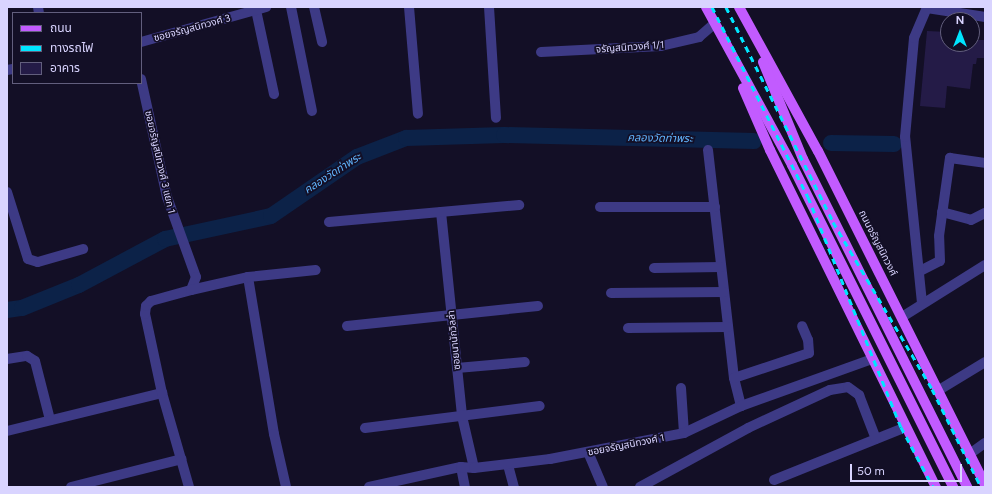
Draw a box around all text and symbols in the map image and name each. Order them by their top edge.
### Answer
legend [12,12,142,84]
street label: ซอยจรัญสนิทวงศ์ 3 [152,12,232,44]
north arrow [940,12,980,52]
text: N [956,14,964,27]
text: ถนน [50,21,72,35]
street label: จรัญสนิทวงศ์ 1/1 [595,39,665,55]
text: ทางรถไฟ [50,41,93,55]
text: อาคาร [50,61,80,75]
street label: ซอยจรัญสนิทวงศ์ 3 แยก 1 [142,109,178,215]
water label: คลองวัดท่าพระ [627,132,693,146]
water label: คลองวัดท่าพระ [302,151,364,197]
street label: ถนนจรัญสนิทวงศ์ [856,208,900,278]
street label: ซอยนานักวิลล่า [445,310,463,370]
street label: ซอยจรัญสนิทวงศ์ 1 [587,432,665,458]
scale bar [852,456,964,482]
text: 50 m [857,464,885,478]

